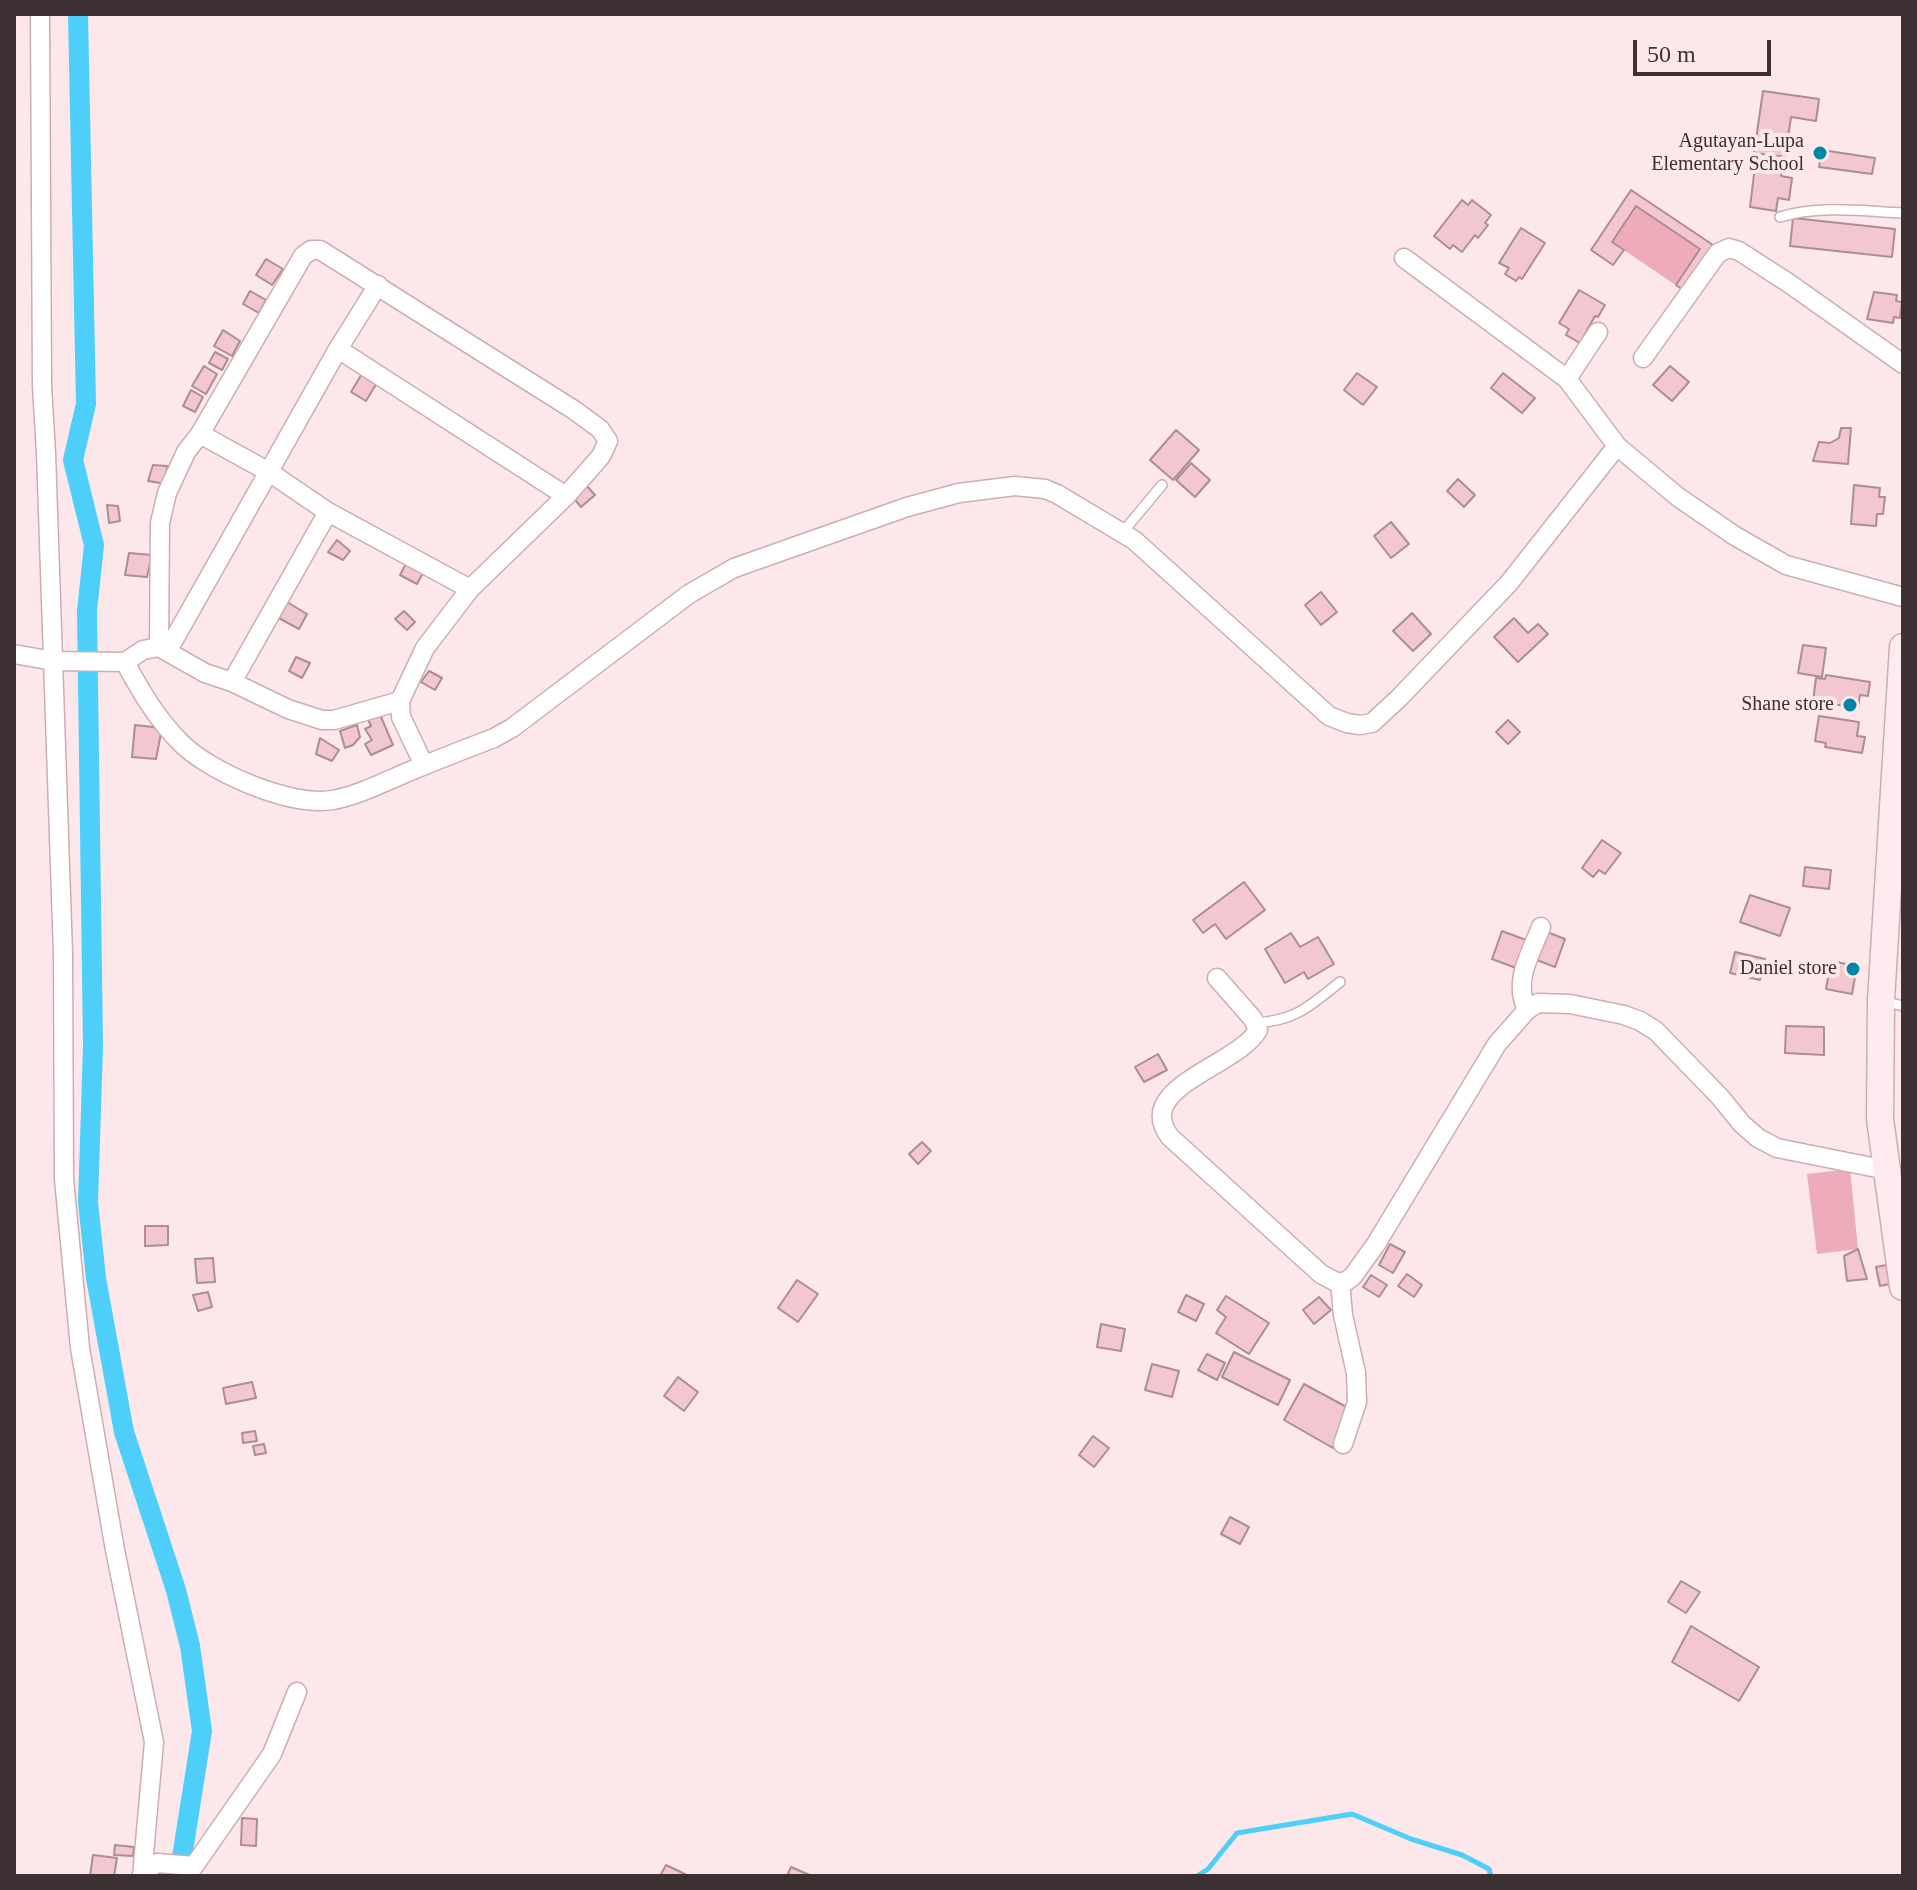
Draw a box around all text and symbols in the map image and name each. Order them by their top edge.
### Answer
scale bar [1637,24,1775,74]
text: 50 m [1647,41,1696,67]
place label: Agutayan-Lupa Elementary School [1651,130,1804,177]
marker: Agutayan-Lupa Elementary School [1811,144,1829,162]
place label: Shane store [1741,693,1834,717]
marker: Shane store [1841,696,1859,714]
place label: Daniel store [1740,957,1837,981]
marker: Daniel store [1844,960,1862,978]

